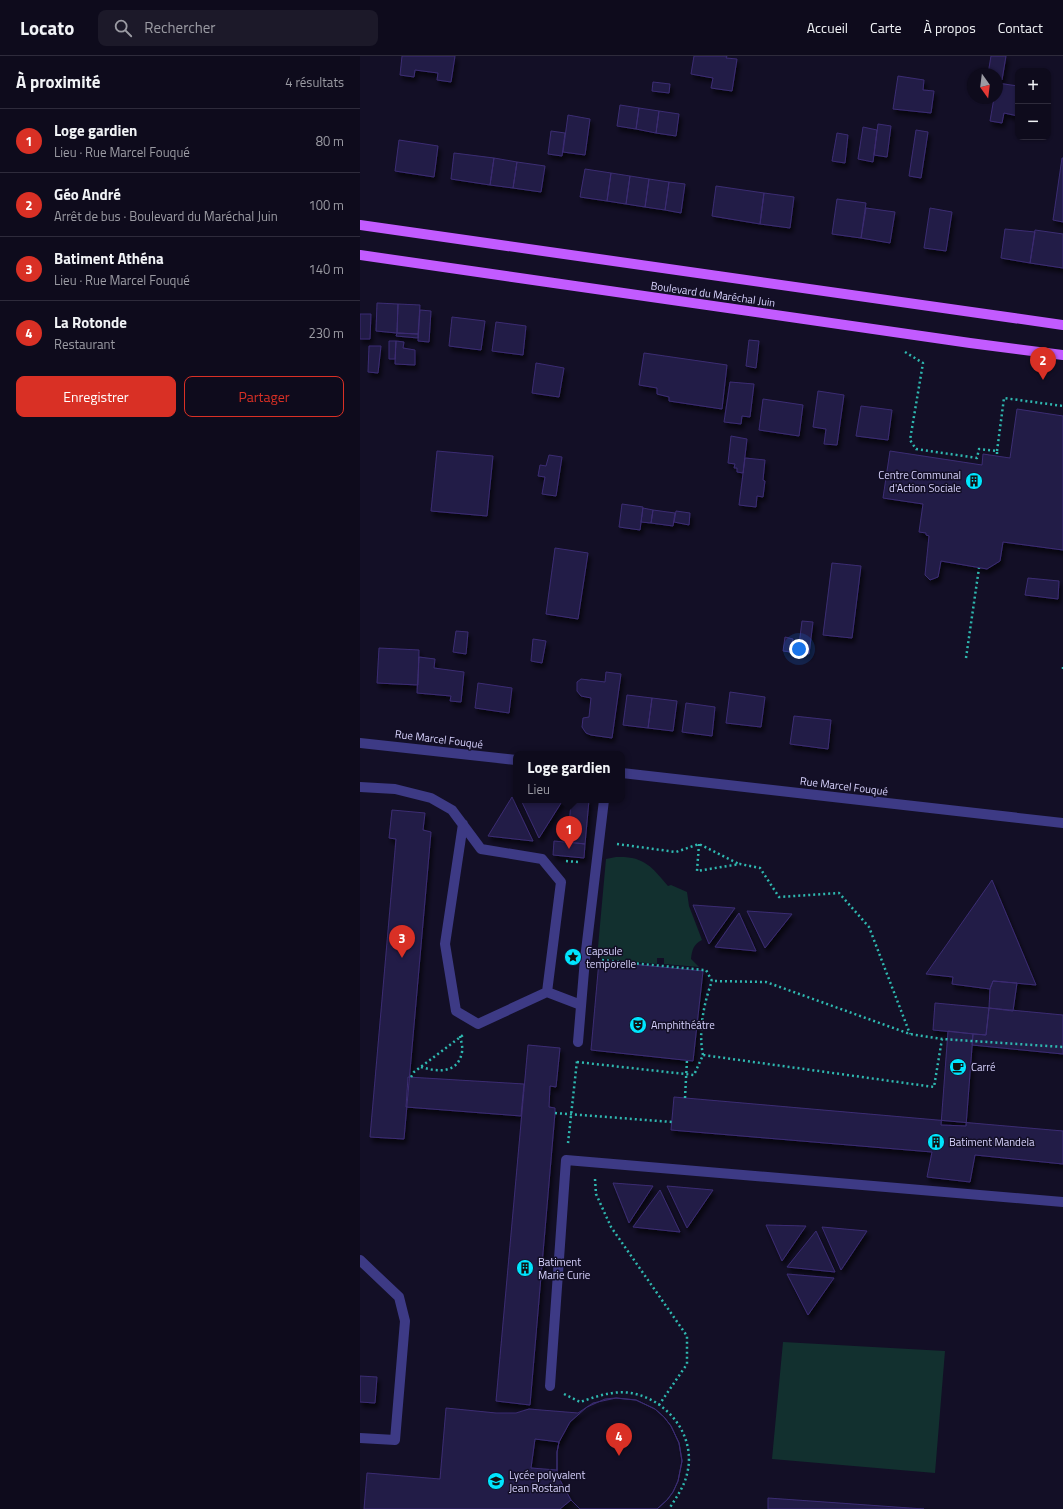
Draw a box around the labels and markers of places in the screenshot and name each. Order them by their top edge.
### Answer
pin: 2 [1030,347,1056,380]
place label: Centre Communal d'Action Sociale [878,467,961,496]
building icon: Centre Communal d'Action Sociale [964,471,984,491]
pin: 1 [556,816,582,849]
pin: 3 [389,925,415,958]
place label: Capsule temporelle [586,943,637,972]
place icon: Capsule temporelle [563,947,583,967]
theatre icon: Amphithéâtre [628,1015,648,1035]
place label: Amphithéâtre [651,1017,715,1033]
cafe icon: Carré [948,1057,968,1077]
place label: Carré [971,1059,996,1075]
building icon: Batiment Mandela [926,1132,946,1152]
place label: Batiment Mandela [949,1134,1035,1150]
place label: Batiment Marie Curie [538,1254,591,1283]
building icon: Batiment Marie Curie [515,1258,535,1278]
pin: 4 [606,1423,632,1456]
place label: Lycée polyvalent Jean Rostand [509,1467,585,1496]
school or university icon: Lycée polyvalent Jean Rostand [486,1471,506,1491]

